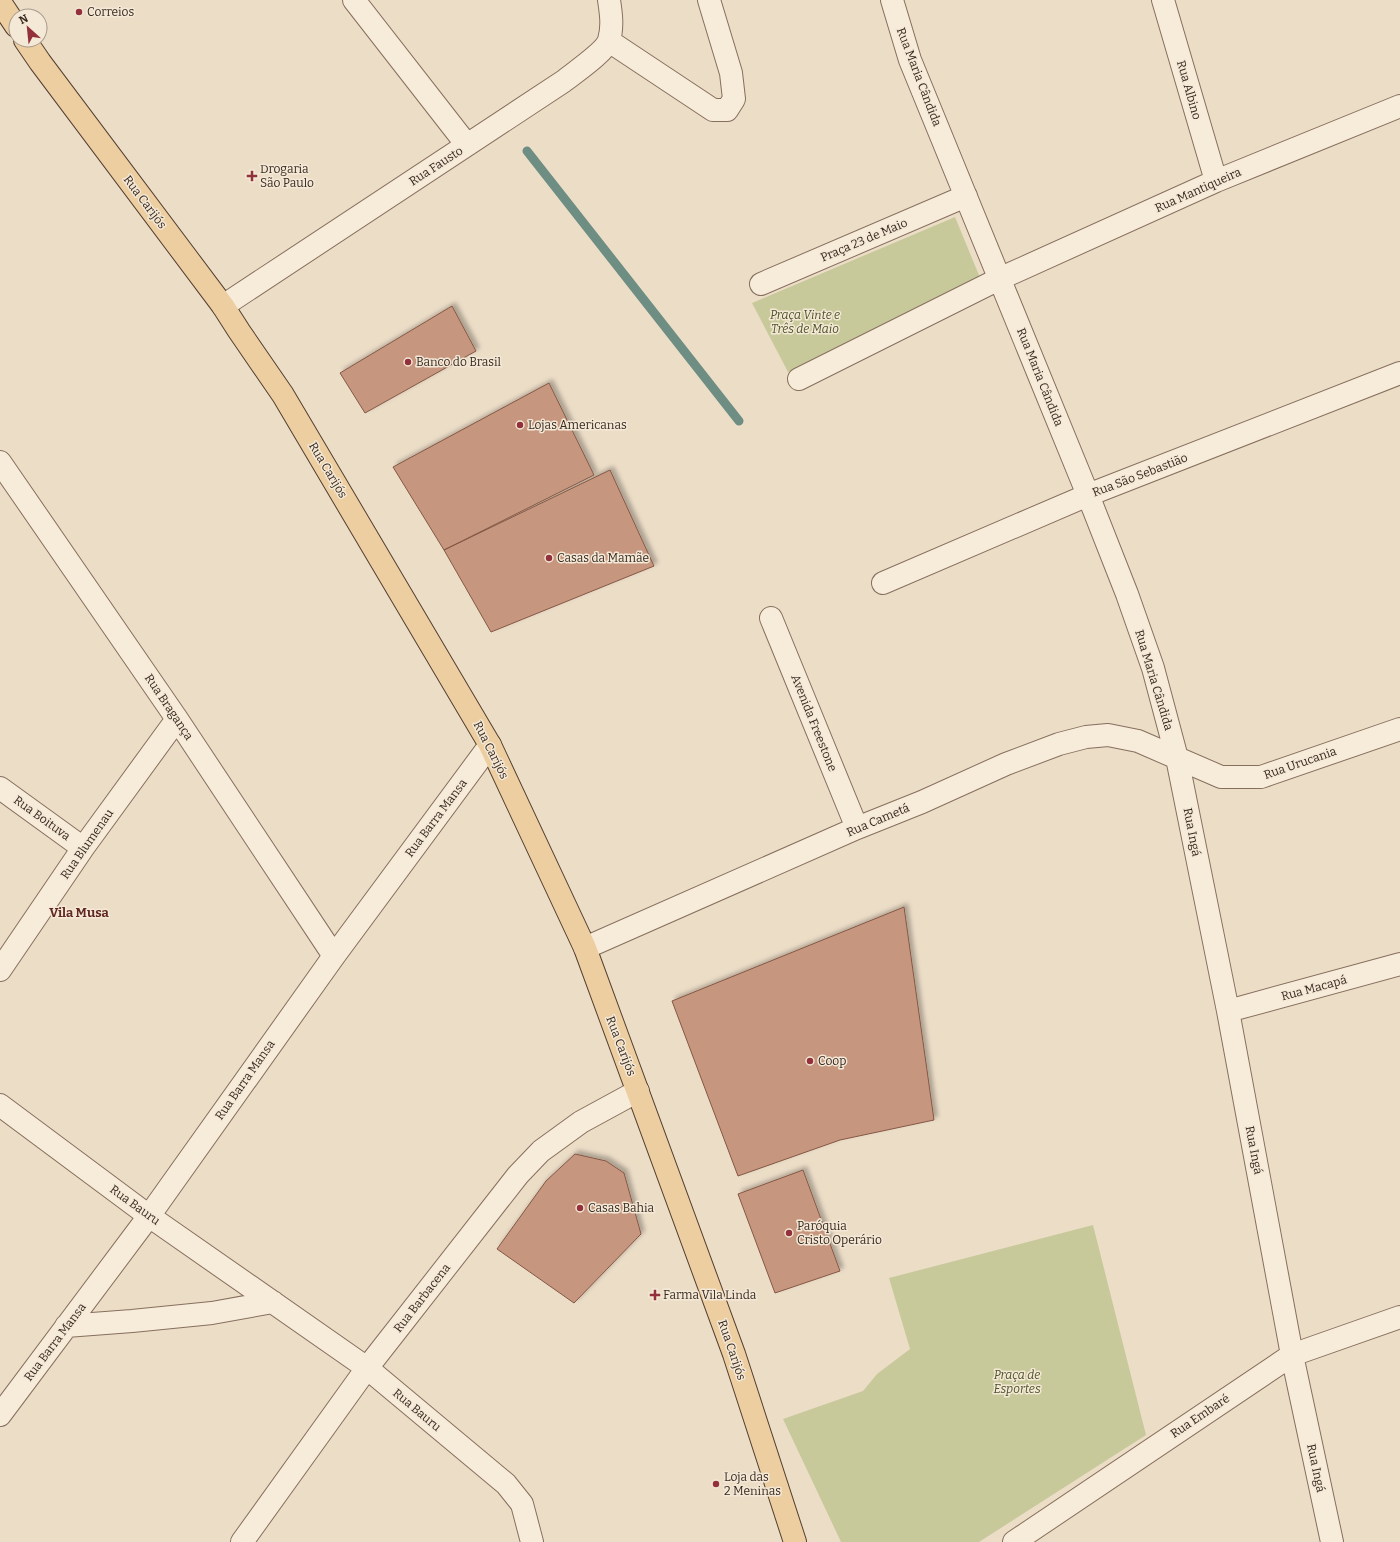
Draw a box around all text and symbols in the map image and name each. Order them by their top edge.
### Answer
place label: Correios [87,5,135,19]
marker: Correios [74,7,84,17]
north arrow [8,8,48,48]
text: N [17,12,31,27]
street label: Rua Maria Cândida [894,26,944,129]
street label: Rua Albino [1174,59,1204,121]
street label: Rua Fausto [406,143,466,189]
place label: Drogaria São Paulo [260,162,314,190]
street label: Rua Mantiqueira [1153,165,1244,215]
marker: Drogaria São Paulo [247,171,257,181]
street label: Rua Carijós [121,173,170,231]
street label: Praça 23 de Maio [819,215,910,265]
park label: Praça Vinte e Três de Maio [770,308,840,336]
street label: Rua Maria Cândida [1014,326,1066,428]
place label: Banco do Brasil [416,355,502,369]
marker: Banco do Brasil [403,357,413,367]
place label: Lojas Americanas [528,418,627,432]
marker: Lojas Americanas [515,420,525,430]
street label: Rua Carijós [306,439,350,501]
street label: Rua São Sebastião [1090,450,1190,500]
place label: Casas da Mamãe [557,551,649,565]
marker: Casas da Mamãe [544,553,554,563]
street label: Rua Maria Cândida [1132,628,1176,732]
street label: Rua Bragança [142,671,196,743]
street label: Avenida Freestone [788,672,840,774]
street label: Rua Carijós [471,719,512,781]
street label: Rua Urucania [1262,744,1339,782]
street label: Rua Barra Mansa [402,776,470,860]
street label: Rua Boituva [11,793,73,843]
street label: Rua Cametá [844,800,912,840]
street label: Rua Blumenau [58,806,117,882]
street label: Rua Ingá [1180,807,1204,858]
district label: Vila Musa [49,905,110,920]
street label: Rua Macapá [1280,972,1349,1003]
street label: Rua Carijós [603,1014,639,1078]
street label: Rua Barra Mansa [212,1037,278,1123]
place label: Coop [818,1054,846,1068]
marker: Coop [805,1056,815,1066]
street label: Rua Ingá [1242,1125,1266,1176]
street label: Rua Bauru [107,1182,163,1228]
place label: Casas Bahia [588,1201,654,1215]
marker: Casas Bahia [575,1203,585,1213]
place label: Paróquia Cristo Operário [797,1219,882,1247]
marker: Paróquia Cristo Operário [784,1228,794,1238]
street label: Rua Barbacena [391,1260,453,1335]
place label: Farma Vila Linda [663,1288,757,1302]
marker: Farma Vila Linda [650,1290,660,1300]
street label: Rua Barra Mansa [21,1300,89,1384]
street label: Rua Carijós [715,1318,749,1382]
park label: Praça de Esportes [993,1368,1041,1396]
street label: Rua Bauru [390,1386,444,1434]
street label: Rua Embaré [1168,1391,1232,1441]
street label: Rua Ingá [1304,1443,1328,1494]
place label: Loja das 2 Meninas [724,1470,781,1498]
marker: Loja das 2 Meninas [711,1479,721,1489]

